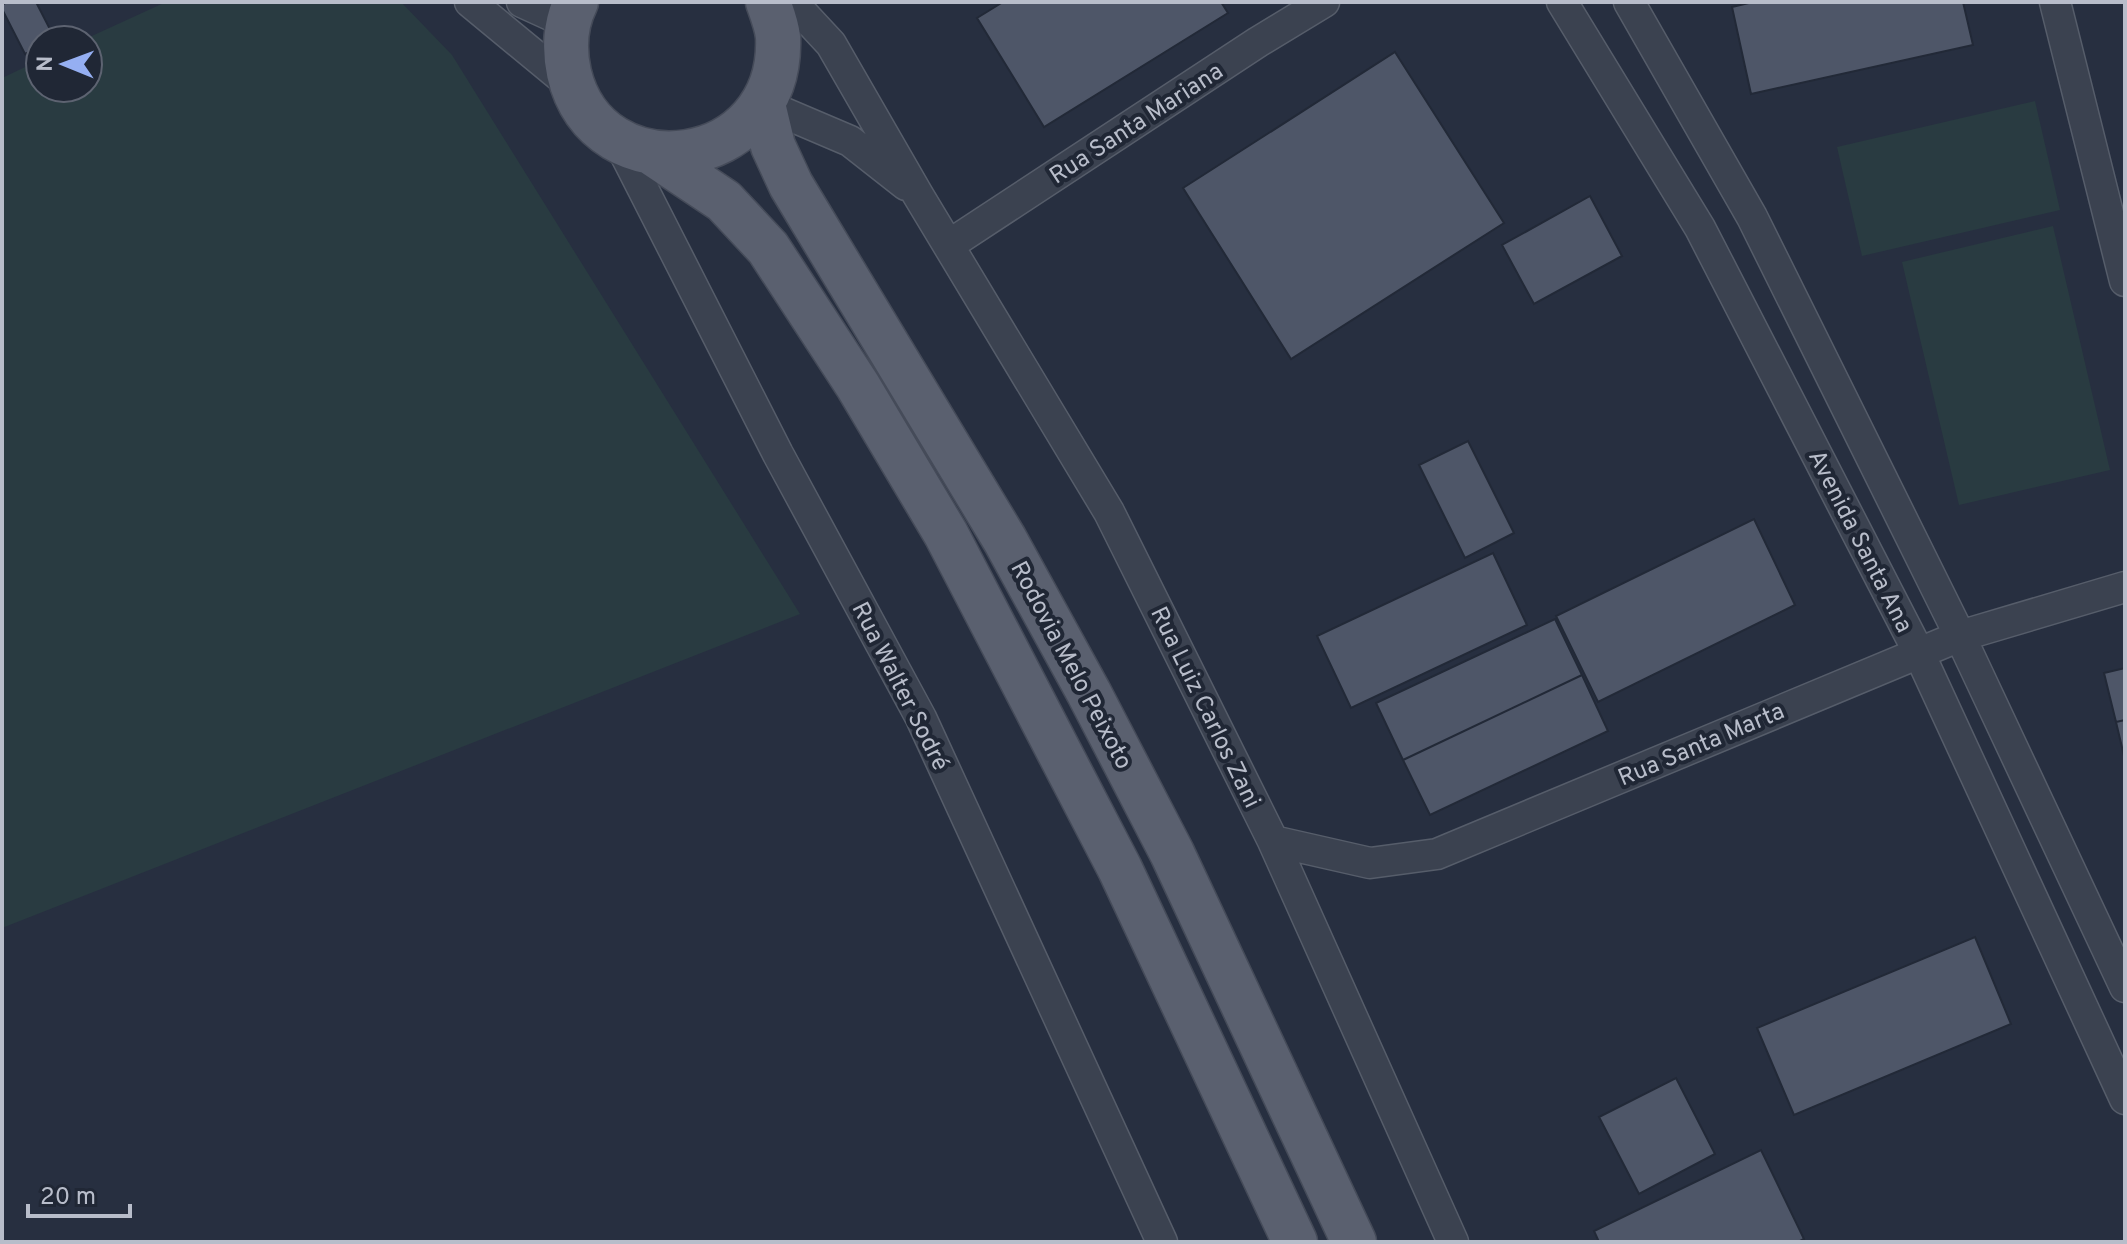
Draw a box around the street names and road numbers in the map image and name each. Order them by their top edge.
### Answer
street label: Rua Santa Mariana [1045,57,1230,192]
street label: Avenida Santa Ana [1800,446,1918,638]
street label: Rodovia Melo Peixoto [1003,557,1138,775]
street label: Rua Walter Sodré [844,598,955,776]
street label: Rua Luiz Carlos Zani [1142,602,1266,814]
street label: Rua Santa Marta [1614,697,1789,794]

